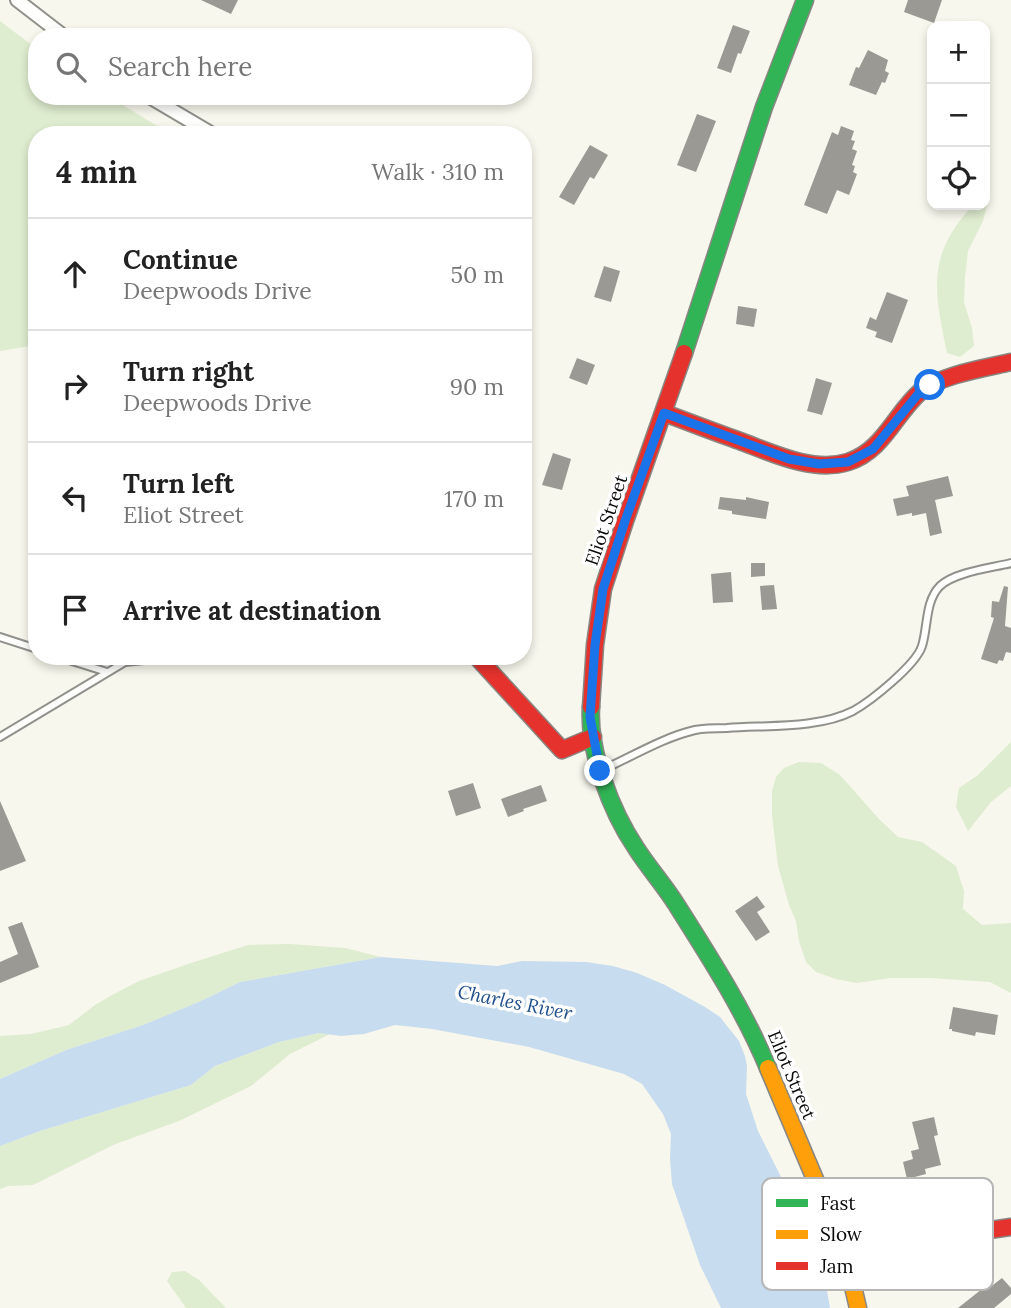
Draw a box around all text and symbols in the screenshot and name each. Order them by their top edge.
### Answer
map controls [927,21,990,210]
button: + [927,21,990,84]
search box [28,28,532,105]
icon: search [52,48,90,86]
text: Search here [108,50,252,83]
button: − [927,84,990,147]
button: locate [927,147,990,210]
text: 4 min [56,153,137,191]
text: Walk · 310 m [372,157,504,186]
text: Continue [123,243,238,276]
icon: ahead [56,255,94,293]
text: 50 m [451,260,504,289]
text: Deepwoods Drive [123,276,312,305]
text: Turn right [123,355,254,388]
icon: right [56,367,94,405]
route start [914,369,945,400]
text: 90 m [450,372,504,401]
text: Deepwoods Drive [123,388,312,417]
text: Turn left [123,467,234,500]
street label: Eliot Street [580,472,632,568]
icon: left [56,479,94,517]
text: 170 m [444,484,504,513]
text: Eliot Street [123,500,244,529]
icon: arrive [56,591,94,629]
text: Arrive at destination [123,594,381,627]
route end [584,755,615,786]
water label: Charles River [456,979,575,1025]
street label: Eliot Street [763,1027,821,1123]
legend [762,1178,993,1290]
text: Fast [820,1191,856,1215]
text: Slow [820,1222,863,1246]
text: Jam [819,1254,854,1278]

